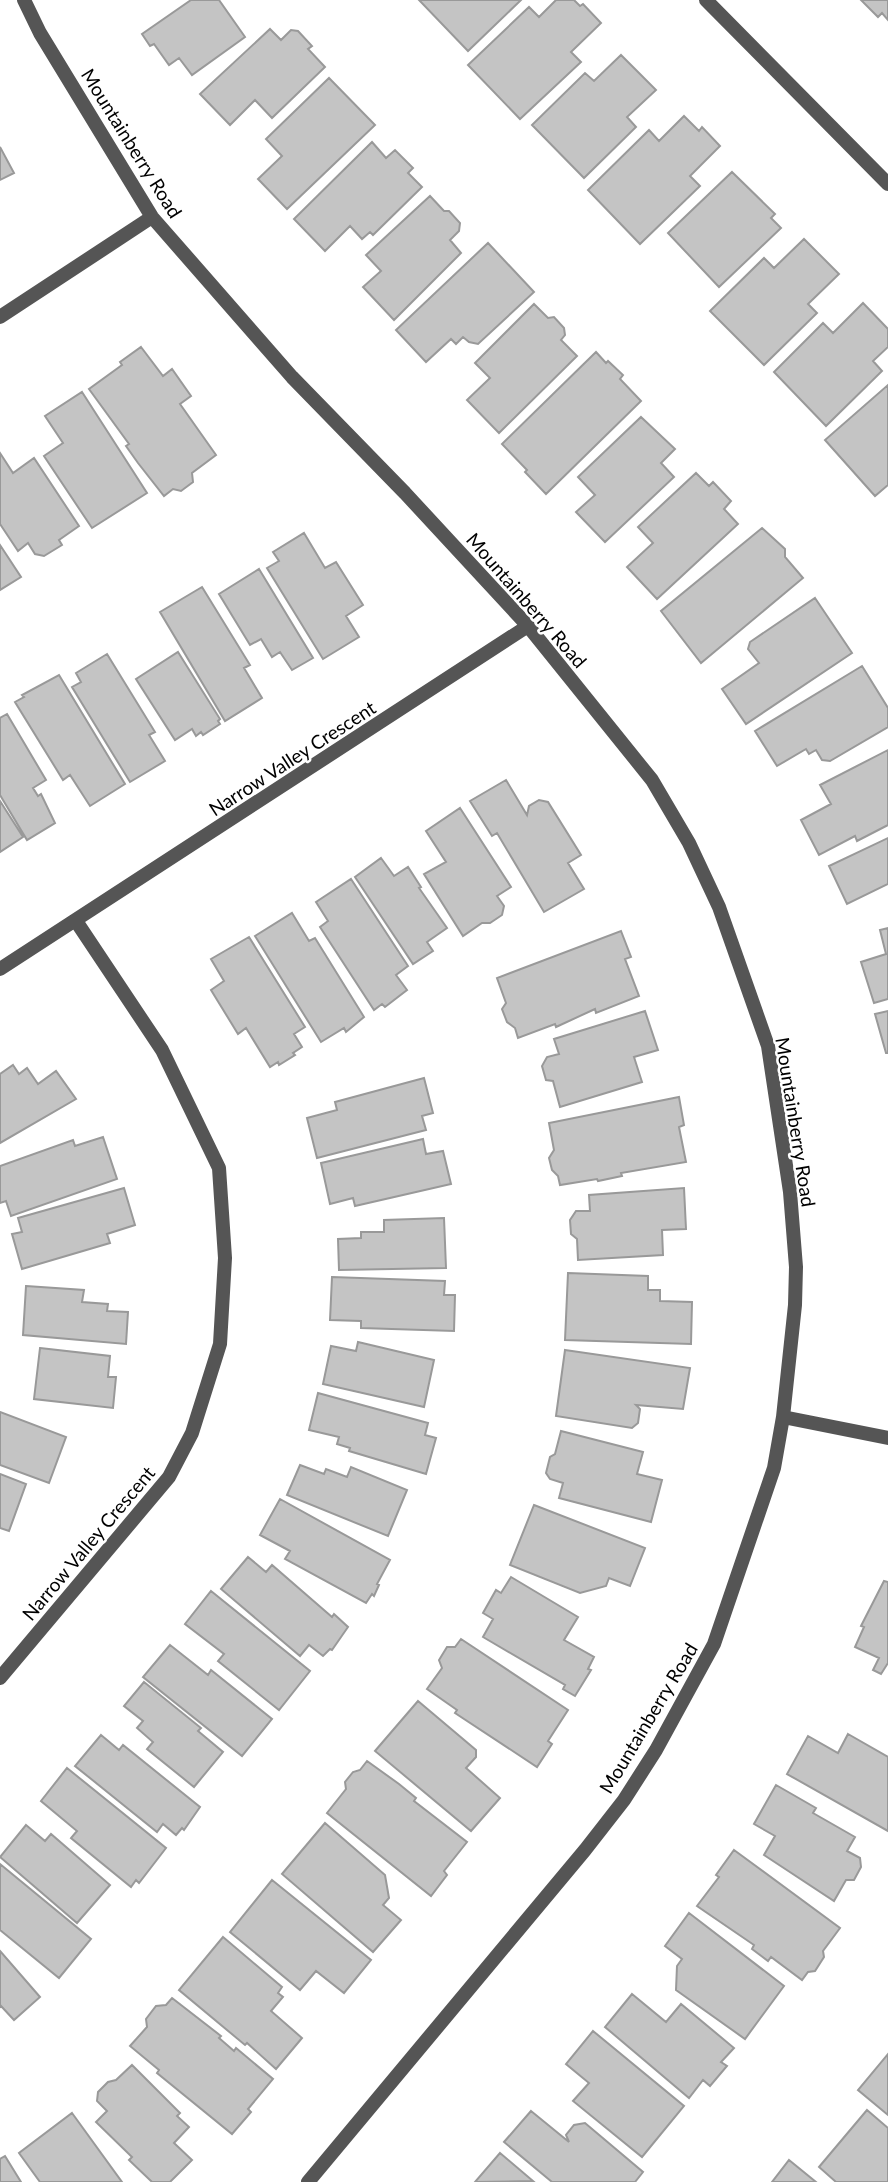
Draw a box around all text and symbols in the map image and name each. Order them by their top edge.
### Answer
street label: Mountainberry Road [77,64,187,222]
street label: Mountainberry Road [462,528,592,672]
street label: Narrow Valley Crescent [204,695,380,820]
street label: Mountainberry Road [771,1036,821,1208]
street label: Narrow Valley Crescent [17,1461,159,1625]
street label: Mountainberry Road [594,1639,702,1797]

